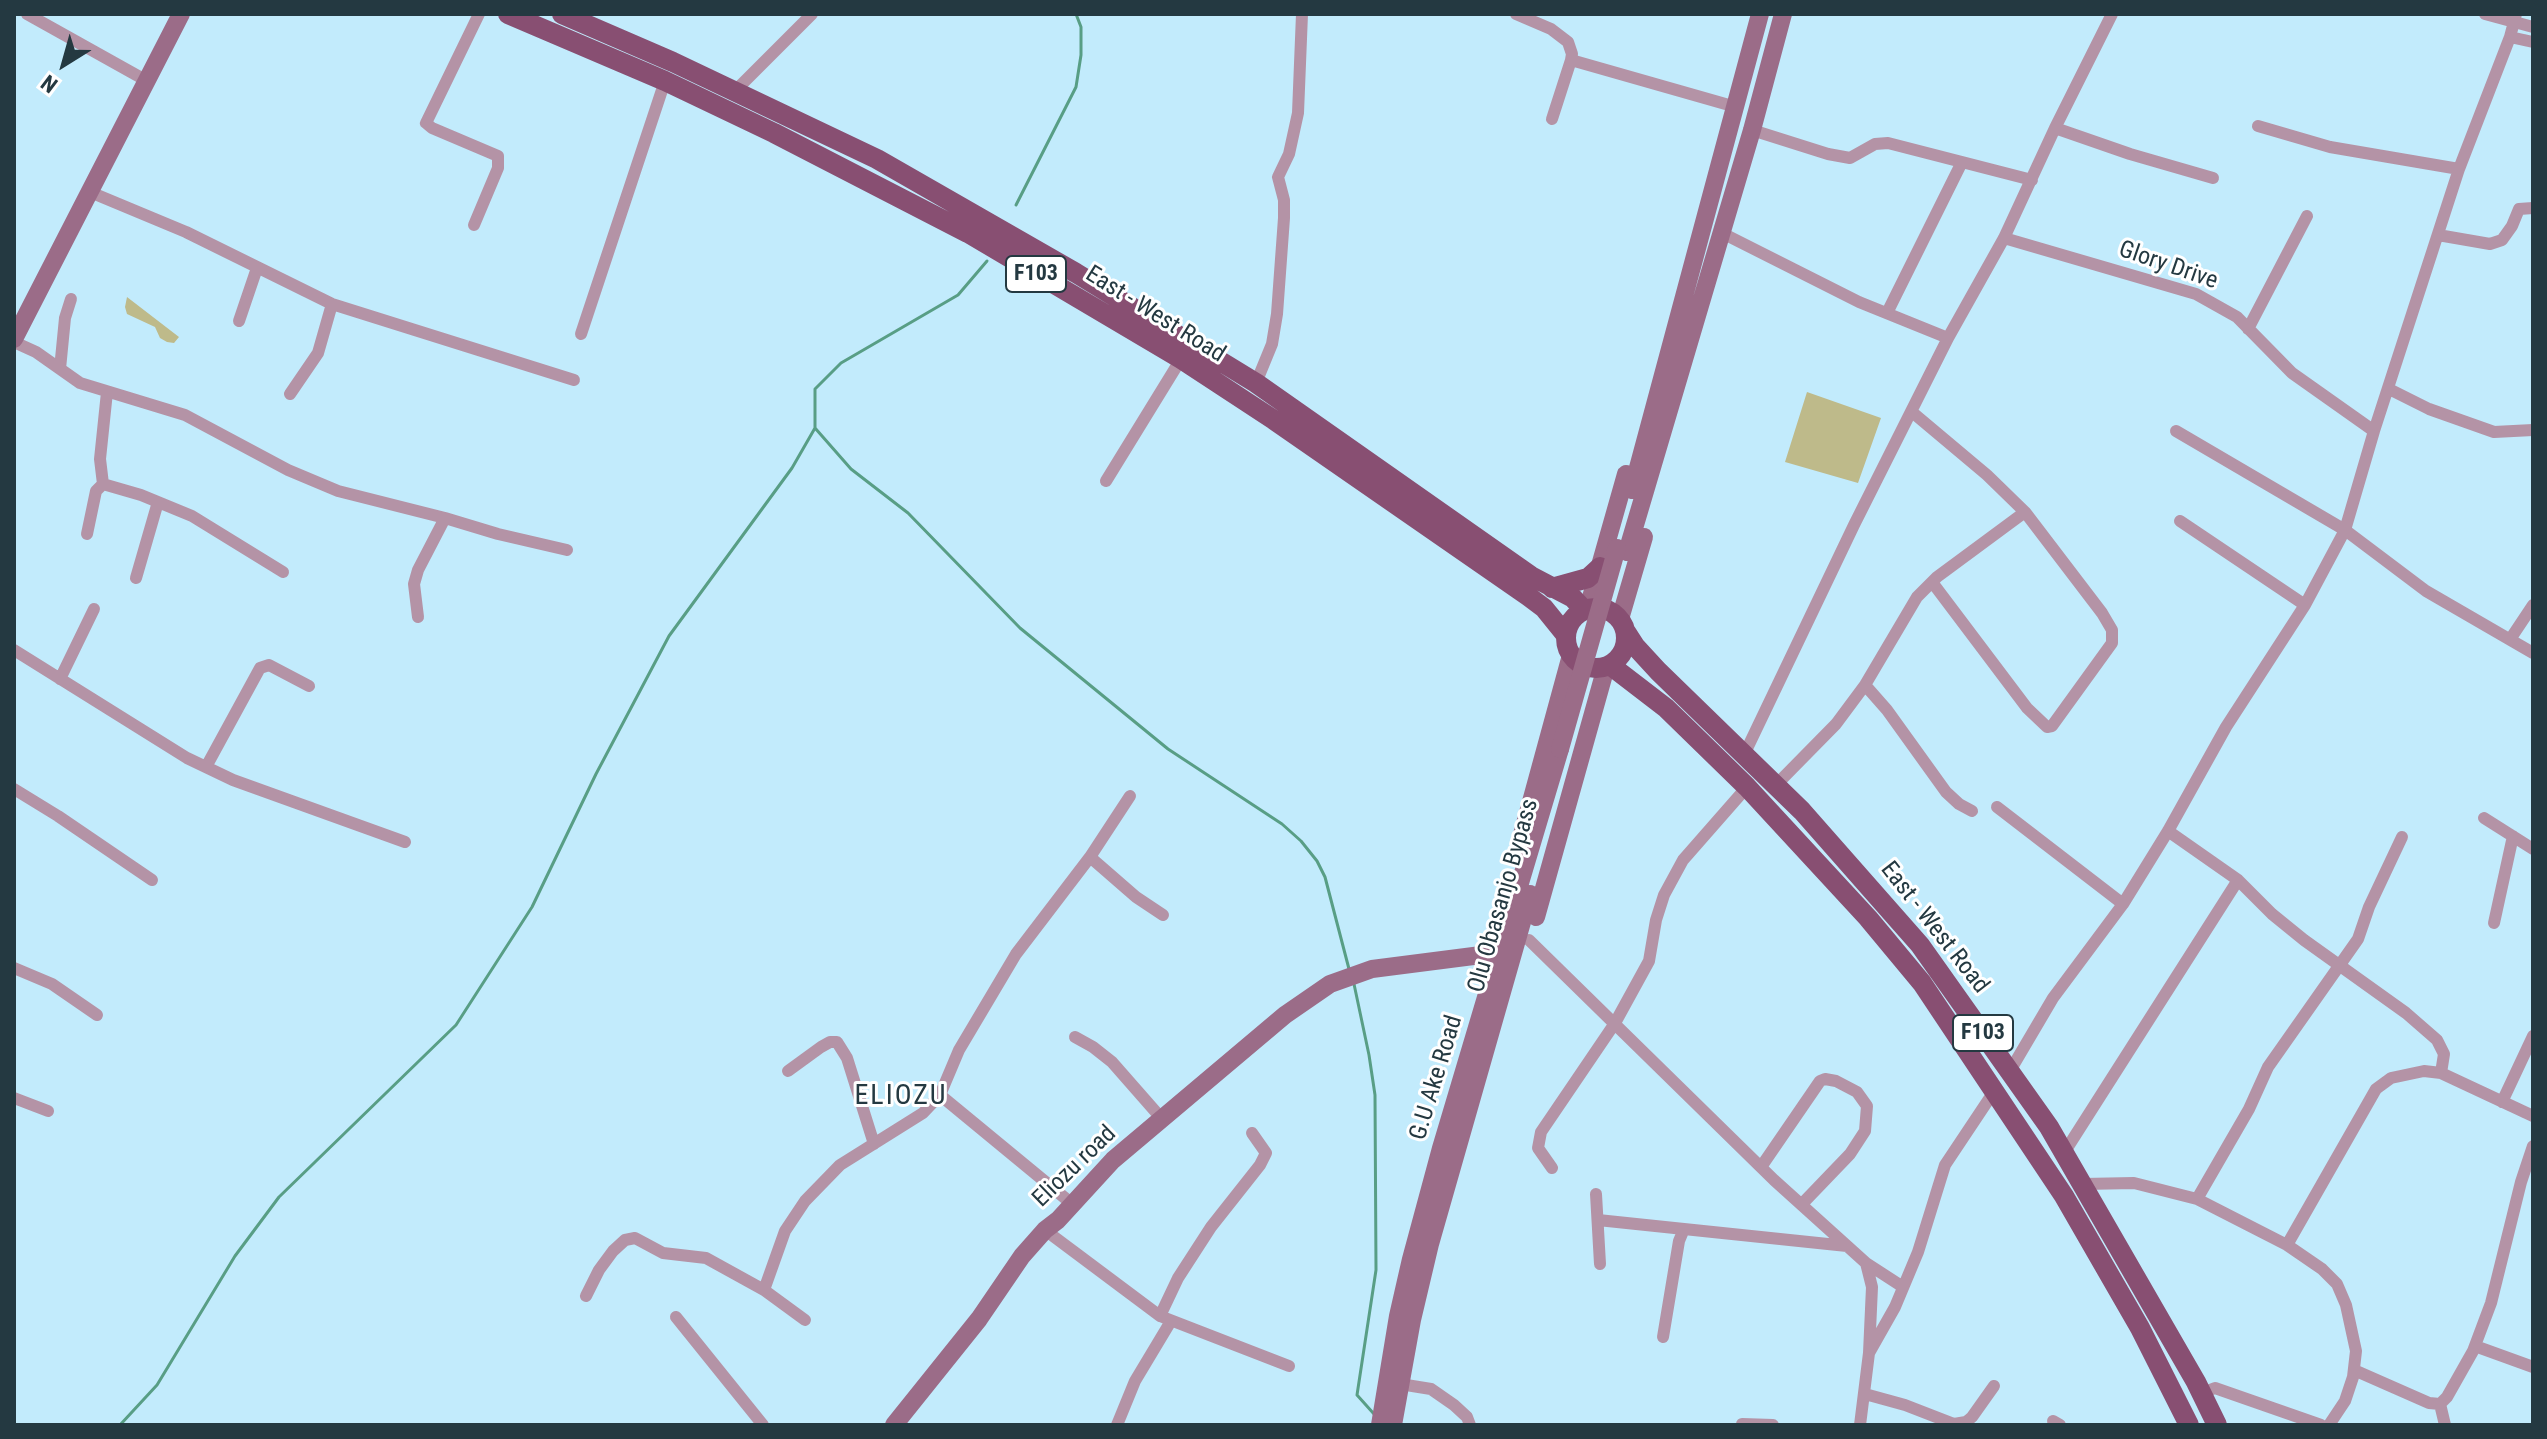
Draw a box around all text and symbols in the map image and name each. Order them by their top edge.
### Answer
north arrow [24,24,104,104]
text: N [36,70,62,98]
street label: Glory Drive [2115,236,2221,296]
road number: F103 [1006,256,1066,292]
street label: East - West Road [1080,261,1230,369]
street label: Olu Obasanjo Bypass [1463,796,1545,996]
street label: East - West Road [1874,856,1994,1000]
street label: G.U Ake Road [1404,1012,1470,1144]
road number: F103 [1953,1015,2013,1051]
district label: ELIOZU [854,1080,948,1114]
street label: Eliozu road [1027,1120,1123,1214]

